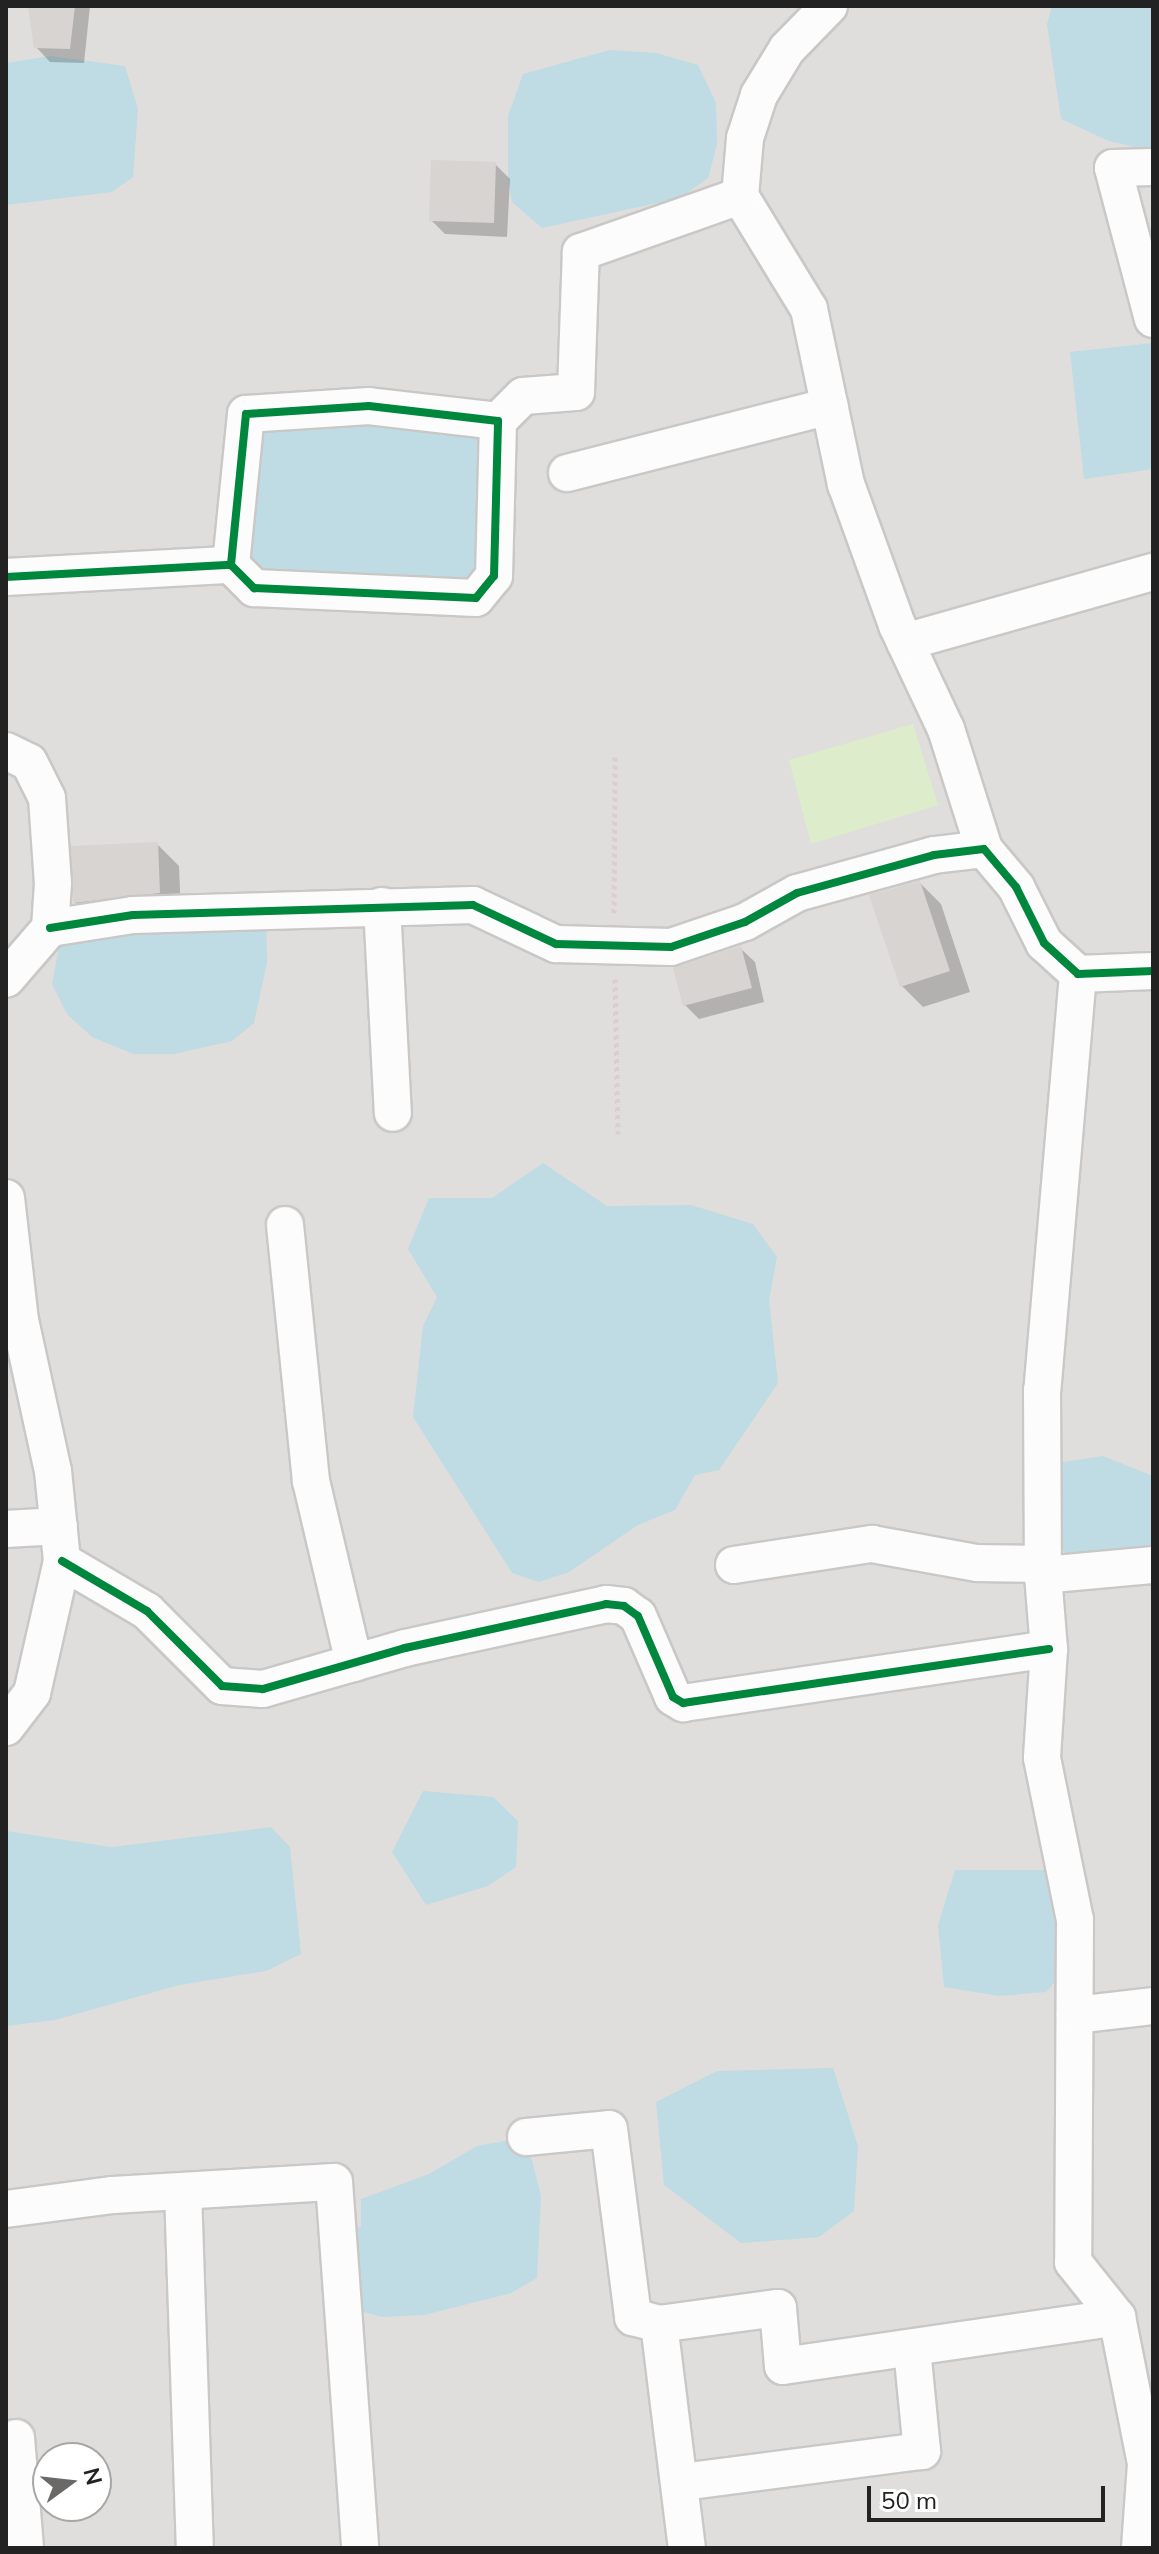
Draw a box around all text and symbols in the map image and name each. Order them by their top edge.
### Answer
north arrow [32,2442,112,2522]
text: N [78,2465,109,2488]
scale bar [871,2470,1109,2520]
text: 50 m [881,2485,937,2515]

